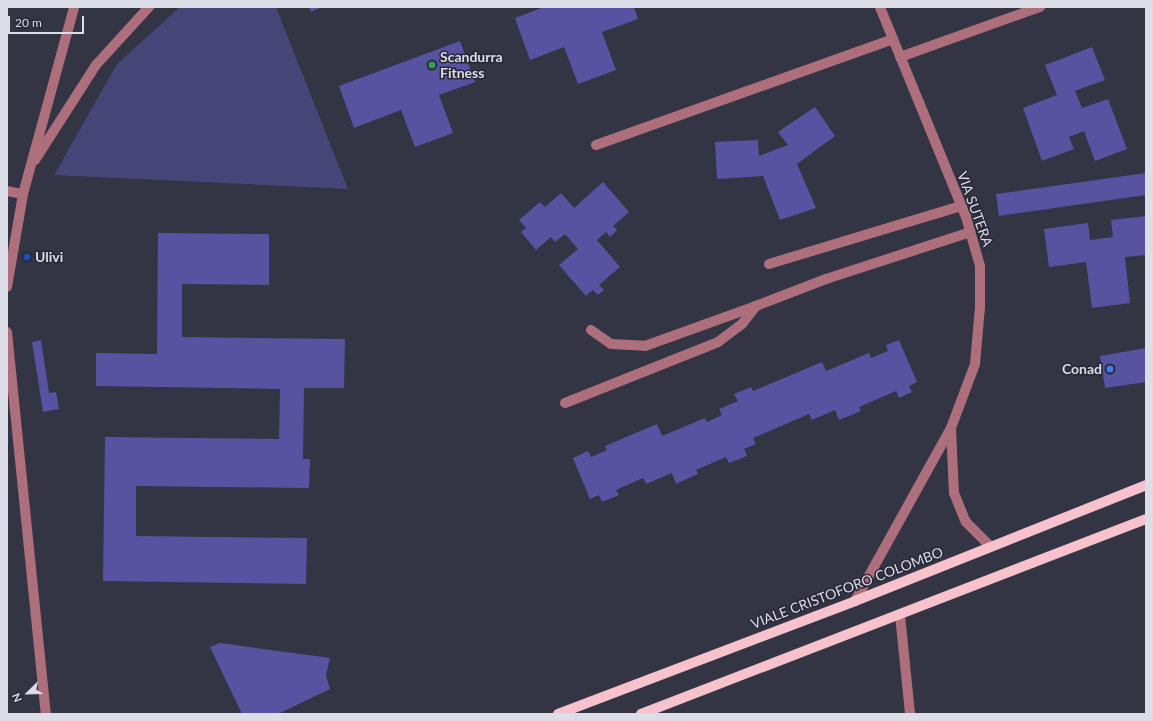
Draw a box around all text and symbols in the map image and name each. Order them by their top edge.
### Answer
scale bar [10,8,86,34]
text: 20 m [15,15,42,30]
place label: Scandurra Fitness [440,49,503,82]
marker: Scandurra Fitness [427,60,437,70]
street label: VIA SUTERA [954,169,996,249]
place label: Ulivi [35,249,63,265]
marker: Ulivi [22,252,32,262]
place label: Conad [1062,361,1102,377]
marker: Conad [1105,364,1115,374]
street label: VIALE CRISTOFORO COLOMBO [749,544,945,632]
north arrow [8,673,48,713]
text: N [9,691,24,704]

